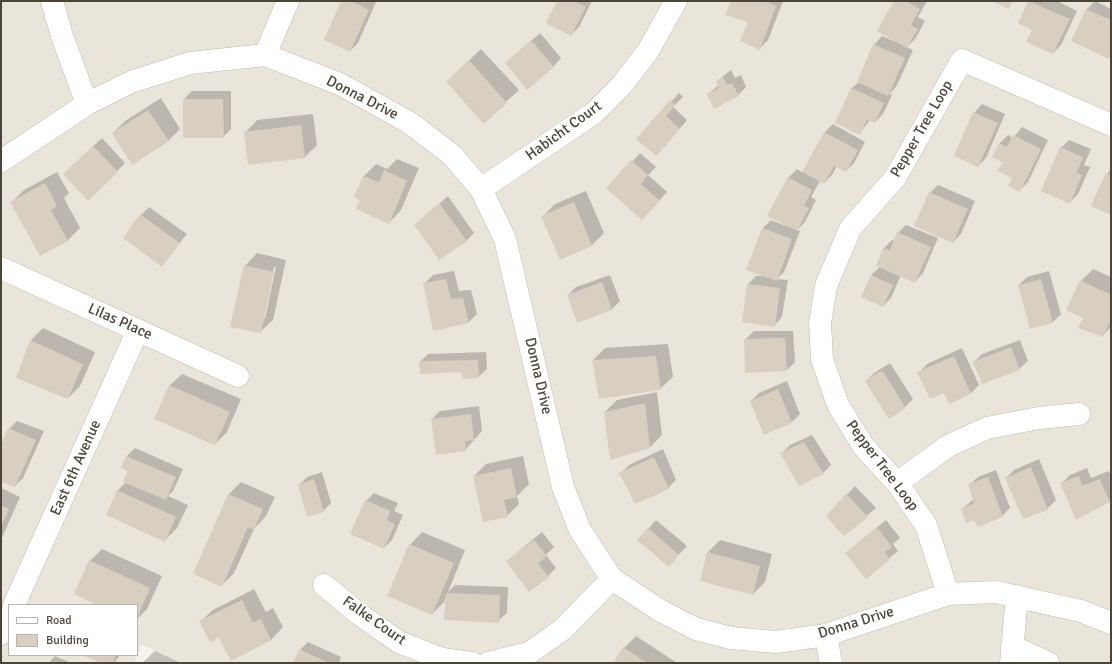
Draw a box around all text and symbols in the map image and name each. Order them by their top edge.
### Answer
street label: Donna Drive [323,72,401,124]
street label: Pepper Tree Loop [887,77,957,181]
street label: Habicht Court [522,97,606,165]
street label: Lilas Place [85,300,155,344]
street label: Donna Drive [520,336,556,416]
street label: East 6th Avenue [47,417,105,519]
street label: Pepper Tree Loop [842,417,922,515]
street label: Falke Court [339,593,409,649]
street label: Donna Drive [816,603,896,643]
legend [8,604,138,656]
text: Road [46,613,72,628]
text: Building [46,633,89,648]

